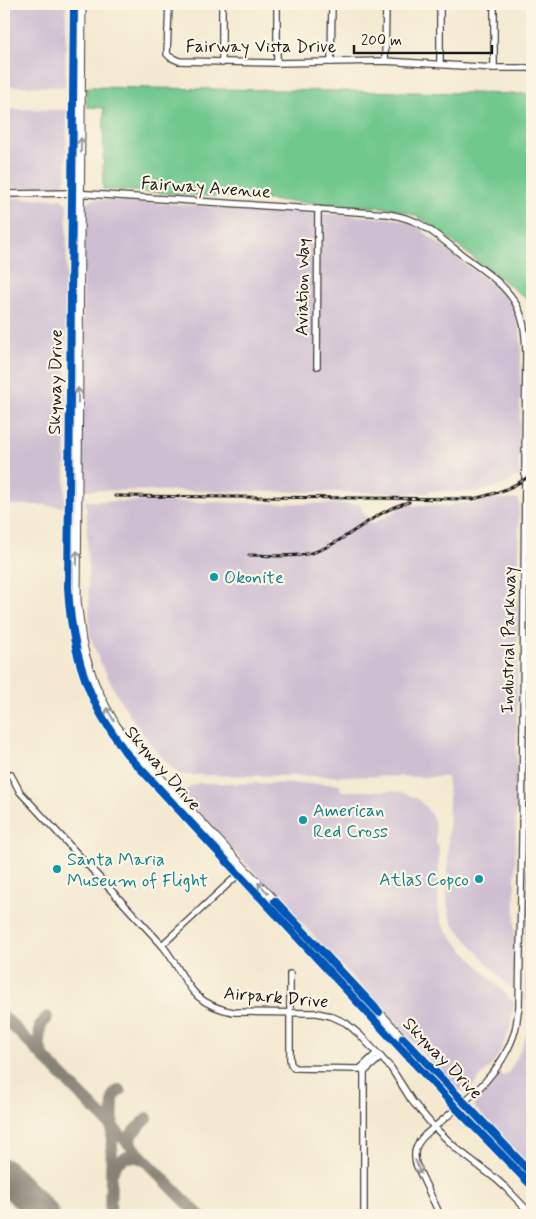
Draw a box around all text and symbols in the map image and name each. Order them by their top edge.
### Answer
scale bar [354,22,491,54]
text: 200 m [361,31,402,51]
street label: Fairway Vista Drive [186,35,336,59]
one-way arrow [76,138,85,154]
street label: Fairway Avenue [140,171,272,205]
street label: Aviation Way [290,238,316,336]
street label: Skyway Drive [43,329,69,435]
one-way arrow [73,387,83,404]
one-way arrow [72,550,82,566]
place label: Okonite [224,566,284,590]
street label: Industrial Parkway [496,566,522,714]
marker: Okonite [208,571,220,583]
one-way arrow [105,707,115,722]
street label: Skyway Drive [119,721,206,816]
place label: American Red Cross [313,799,388,844]
marker: American Red Cross [297,814,309,826]
place label: Santa Maria Museum of Flight [67,848,208,893]
marker: Santa Maria Museum of Flight [51,863,63,875]
place label: Atlas Copco [379,868,469,892]
marker: Atlas Copco [473,873,485,885]
one-way arrow [257,882,269,895]
street label: Airpark Drive [223,981,329,1015]
street label: Skyway Drive [397,1012,487,1105]
one-way arrow [414,1159,423,1175]

